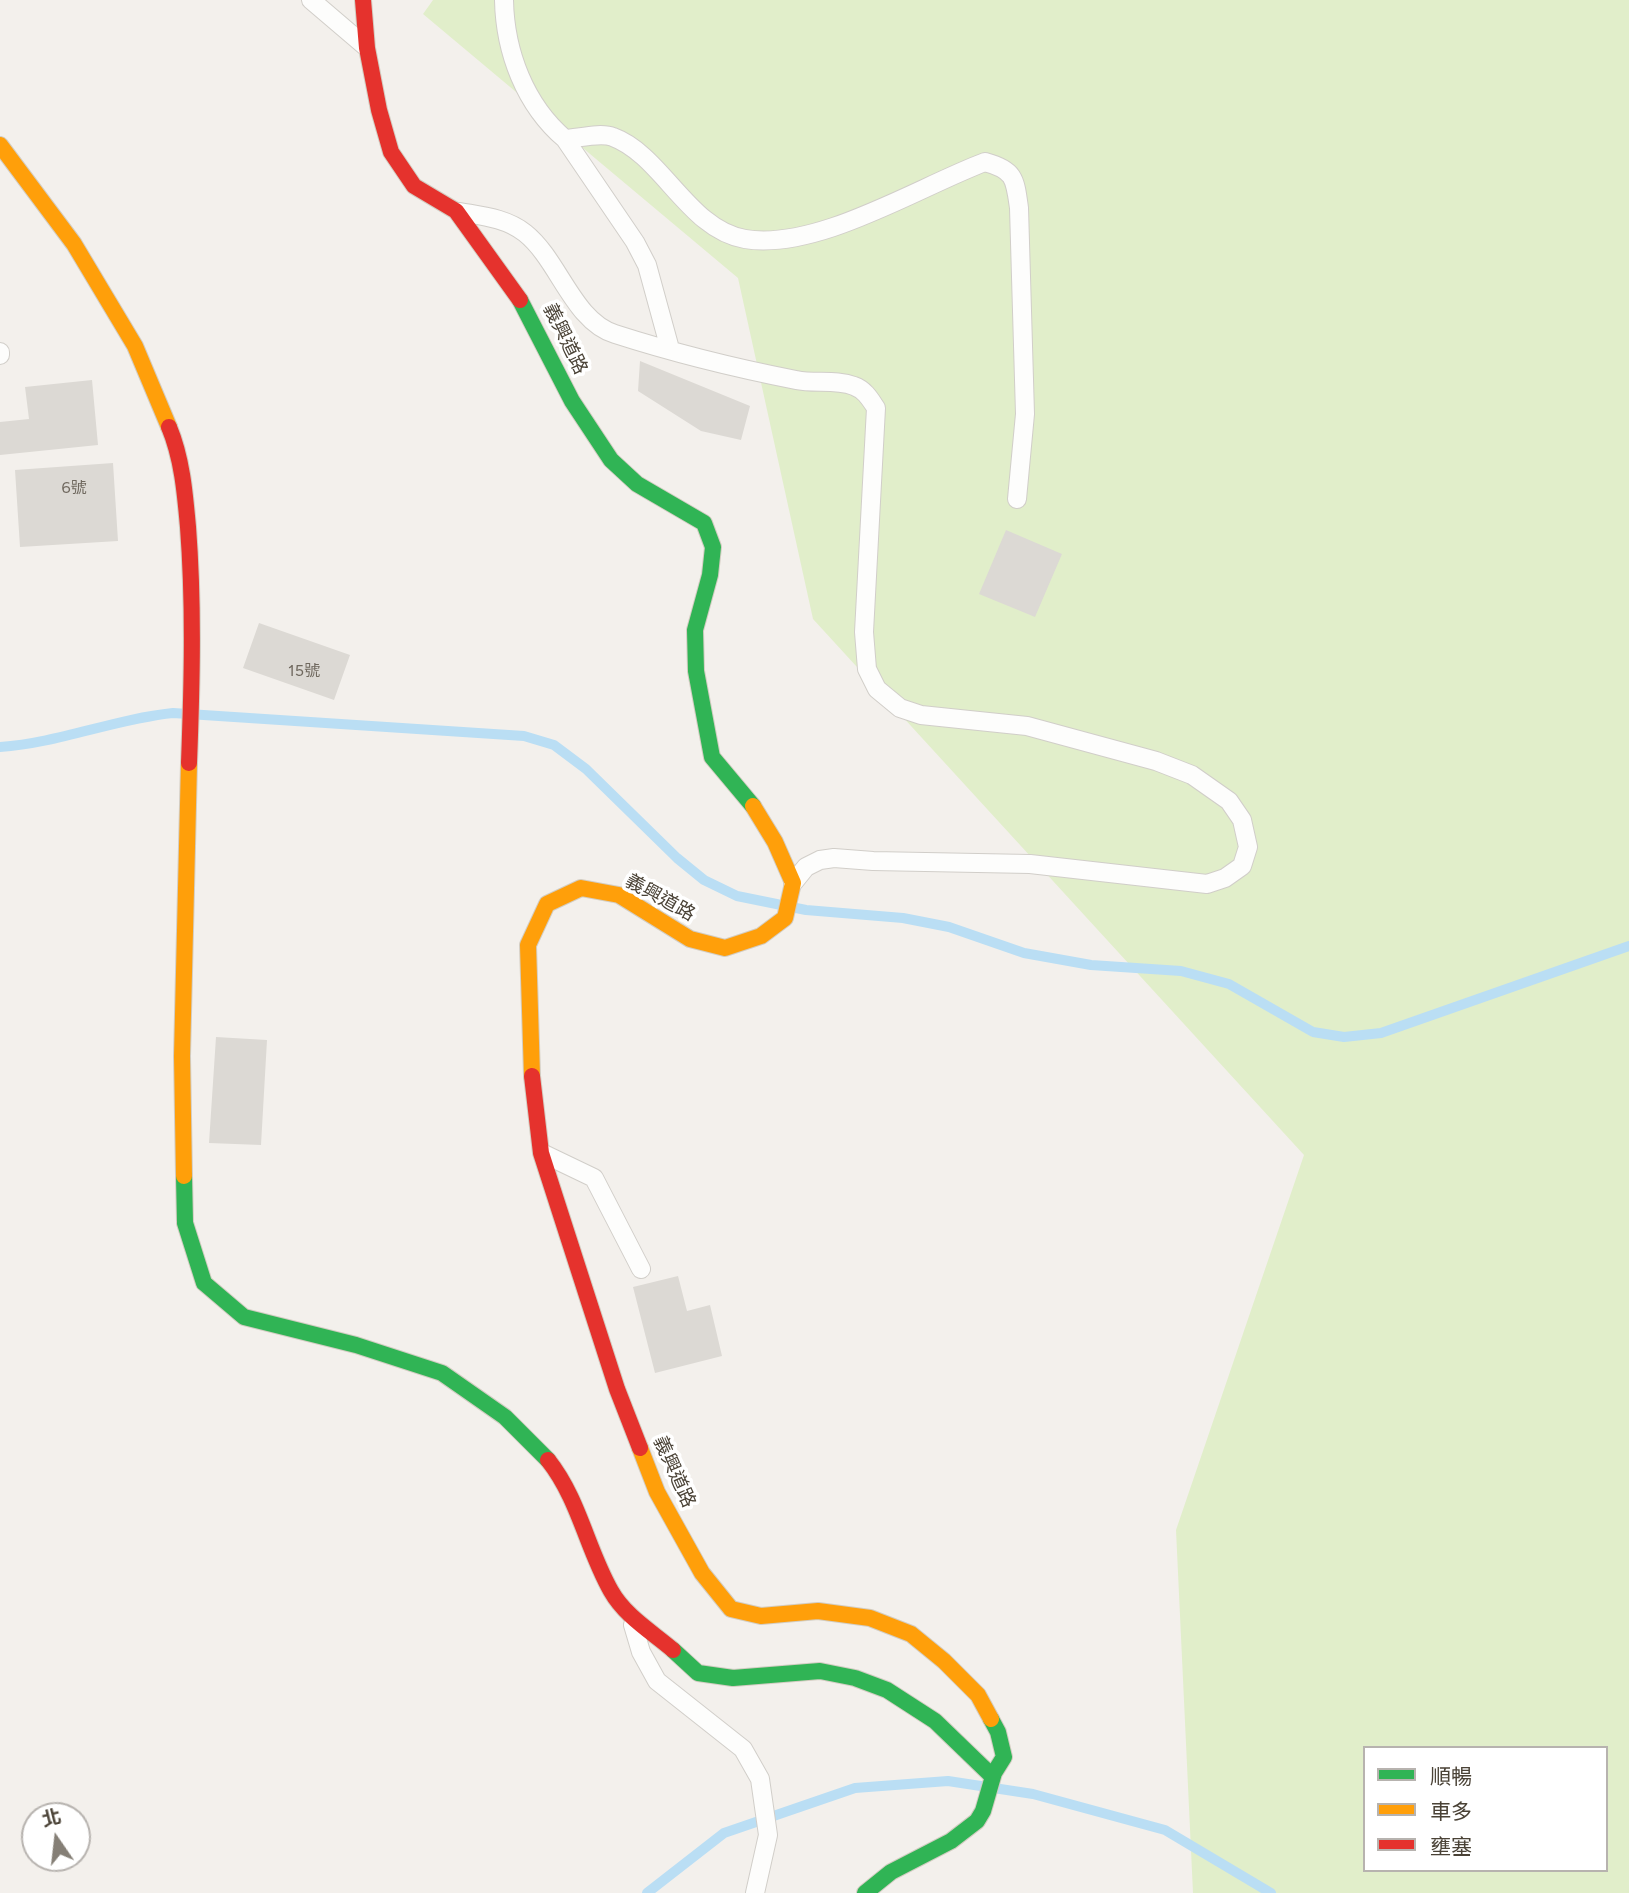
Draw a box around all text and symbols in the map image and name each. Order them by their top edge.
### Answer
street label: 義興道路 [538,300,592,378]
house number: 6號 [61,478,87,498]
house number: 15號 [288,661,320,681]
street label: 義興道路 [621,870,699,926]
street label: 義興道路 [648,1433,700,1511]
legend [1363,1746,1608,1872]
text: 順暢 [1430,1764,1472,1789]
text: 車多 [1430,1799,1472,1824]
north arrow [21,1802,91,1872]
text: 北 [39,1805,63,1832]
text: 壅塞 [1430,1834,1472,1859]

